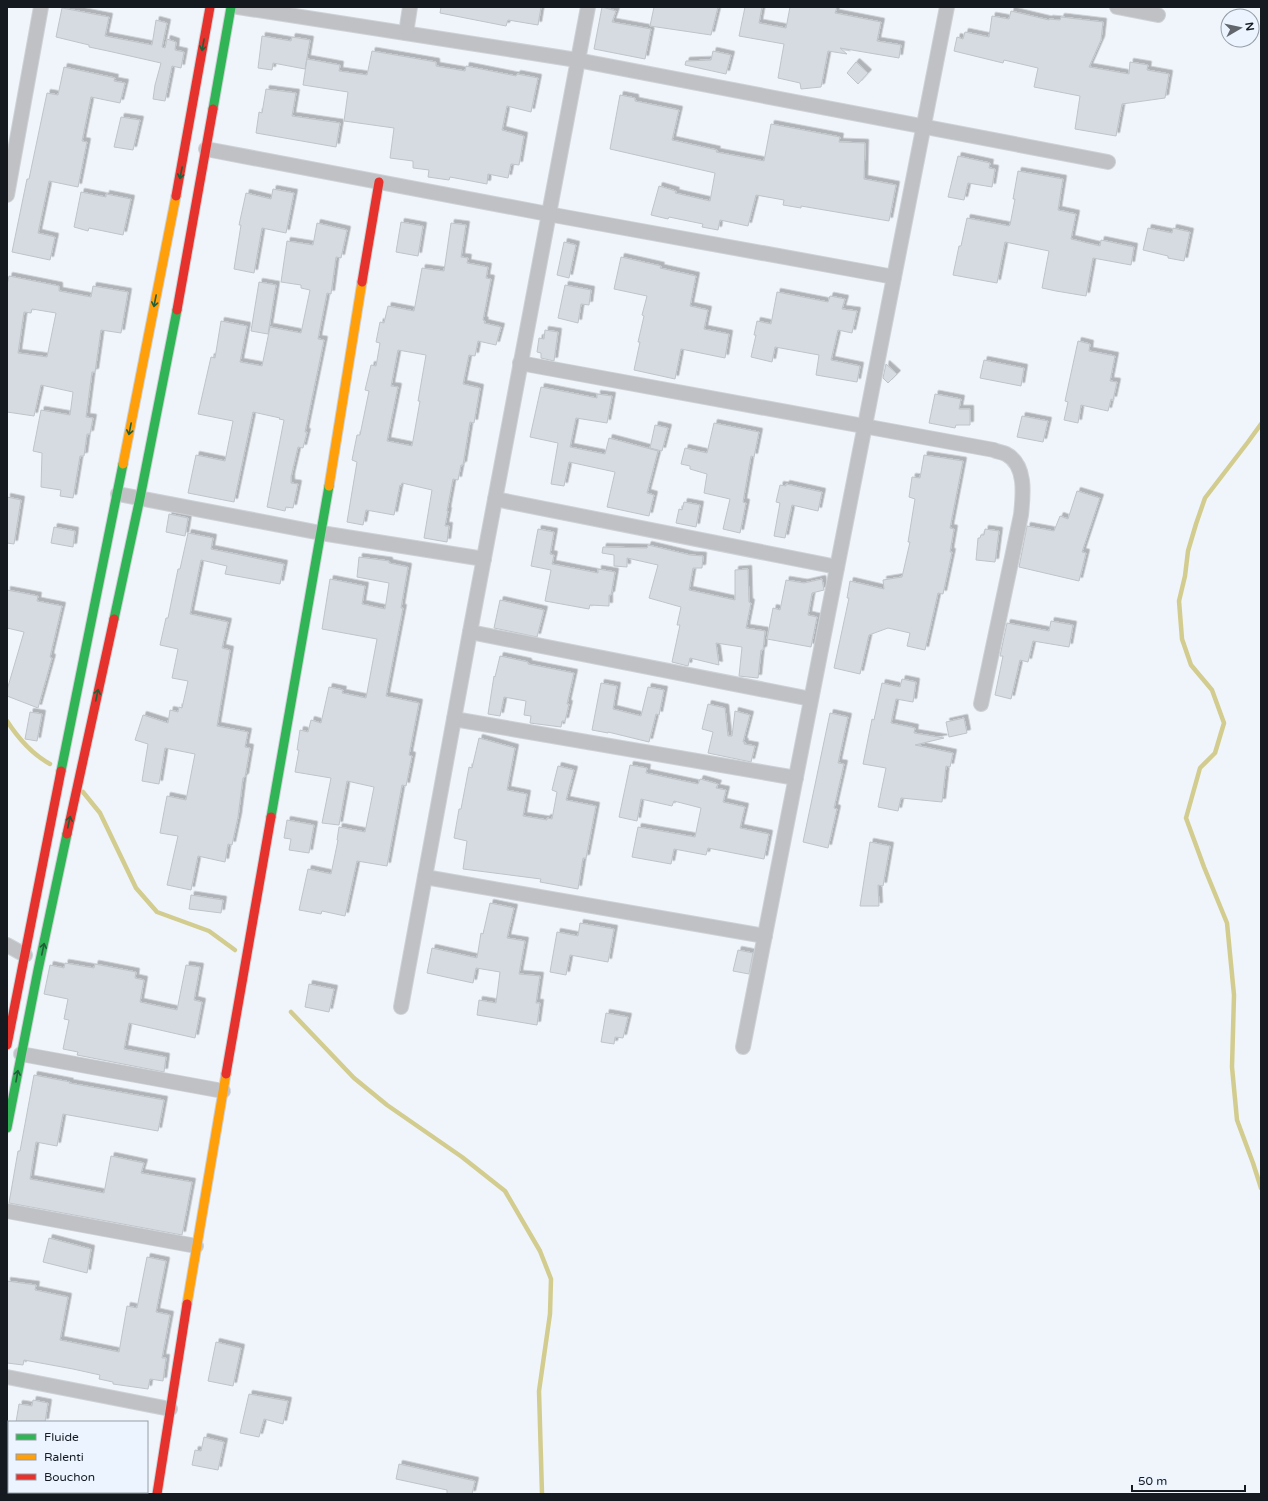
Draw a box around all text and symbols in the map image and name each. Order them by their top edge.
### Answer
north arrow [1220,8,1260,48]
text: N [1242,21,1256,32]
one-way arrow [199,39,207,52]
one-way arrow [176,167,184,180]
one-way arrow [151,294,159,307]
one-way arrow [126,422,134,435]
one-way arrow [93,688,101,701]
one-way arrow [66,815,74,828]
one-way arrow [39,943,47,956]
one-way arrow [13,1070,21,1083]
legend [8,1421,148,1493]
text: Fluide [44,1430,79,1444]
text: Ralenti [44,1450,84,1464]
scale bar [1132,1467,1245,1493]
text: Bouchon [44,1470,95,1484]
text: 50 m [1138,1474,1167,1488]

